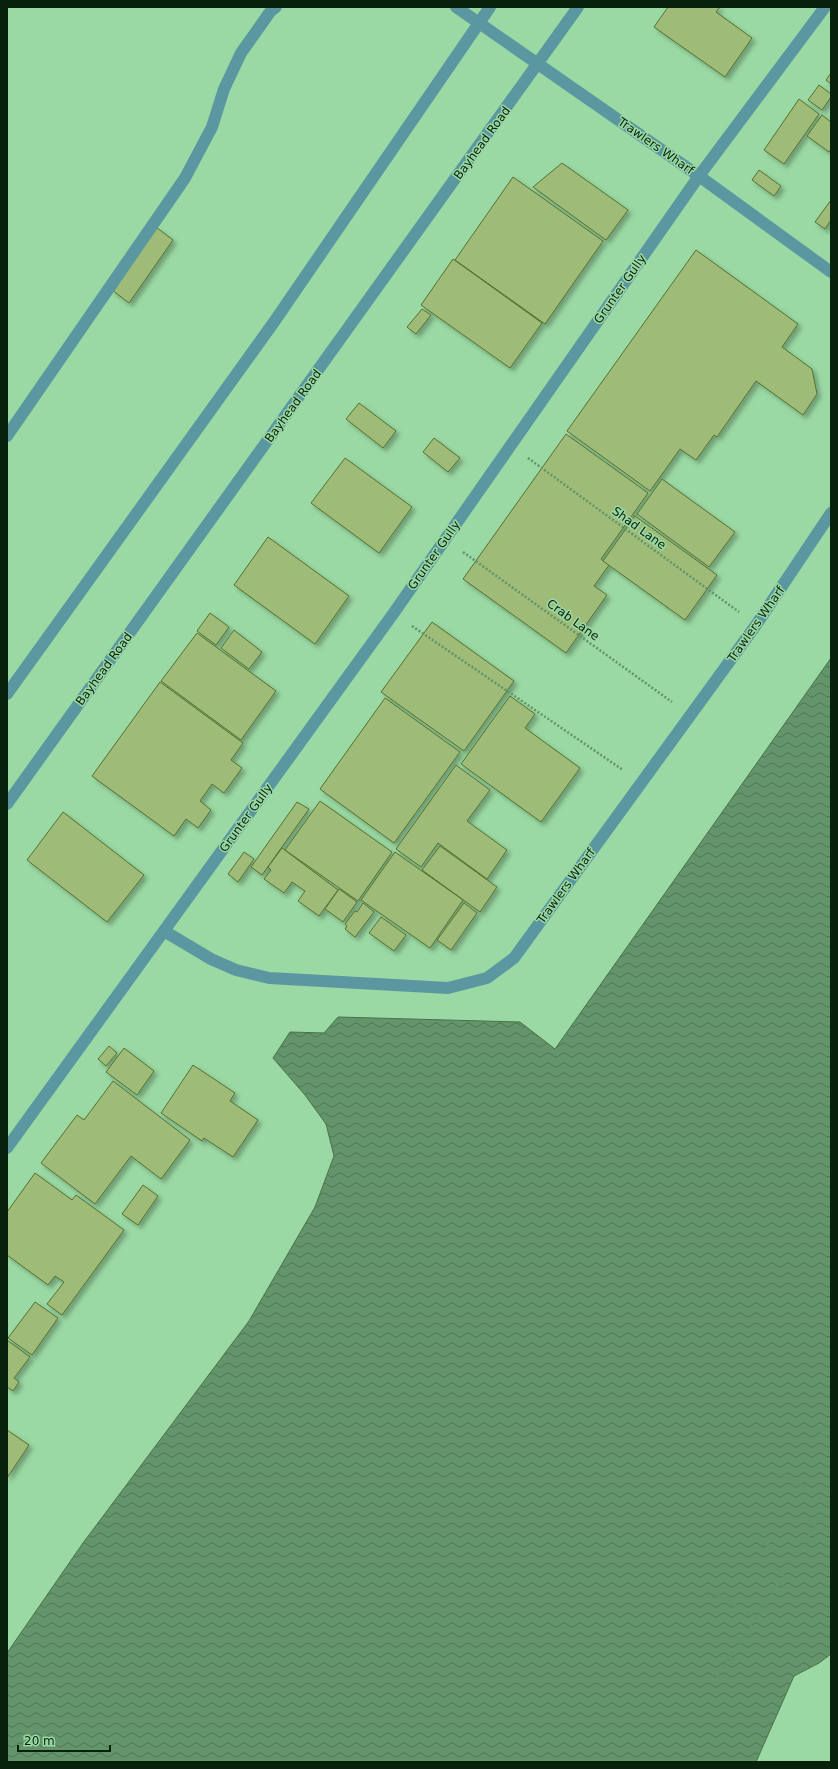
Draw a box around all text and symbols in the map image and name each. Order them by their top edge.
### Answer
street label: Bayhead Road [451,104,513,182]
street label: Trawlers Wharf [615,114,697,178]
street label: Grunter Gully [591,252,649,326]
street label: Bayhead Road [262,367,324,445]
street label: Shad Lane [609,504,669,552]
street label: Grunter Gully [405,518,463,592]
street label: Trawlers Wharf [724,583,788,665]
street label: Crab Lane [544,596,602,644]
street label: Bayhead Road [73,630,135,708]
street label: Grunter Gully [217,781,275,855]
street label: Trawlers Wharf [533,845,598,927]
scale bar [18,1727,110,1753]
text: 20 m [24,1734,55,1748]

